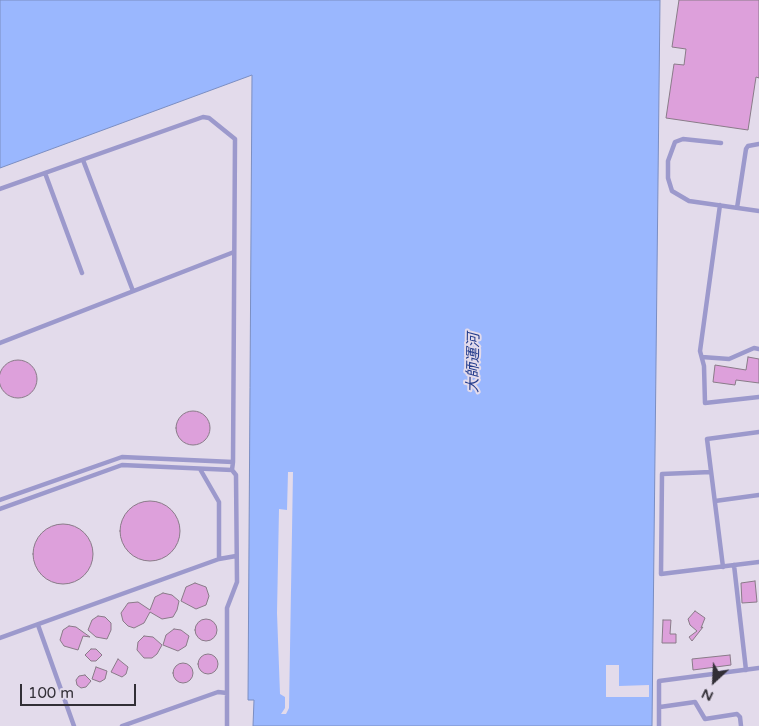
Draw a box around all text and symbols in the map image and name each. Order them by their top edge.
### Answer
water label: 大師運河 [464,333,484,393]
north arrow [689,656,739,706]
scale bar [22,674,139,706]
text: 100 m [28,684,74,702]
text: N [699,685,716,705]

